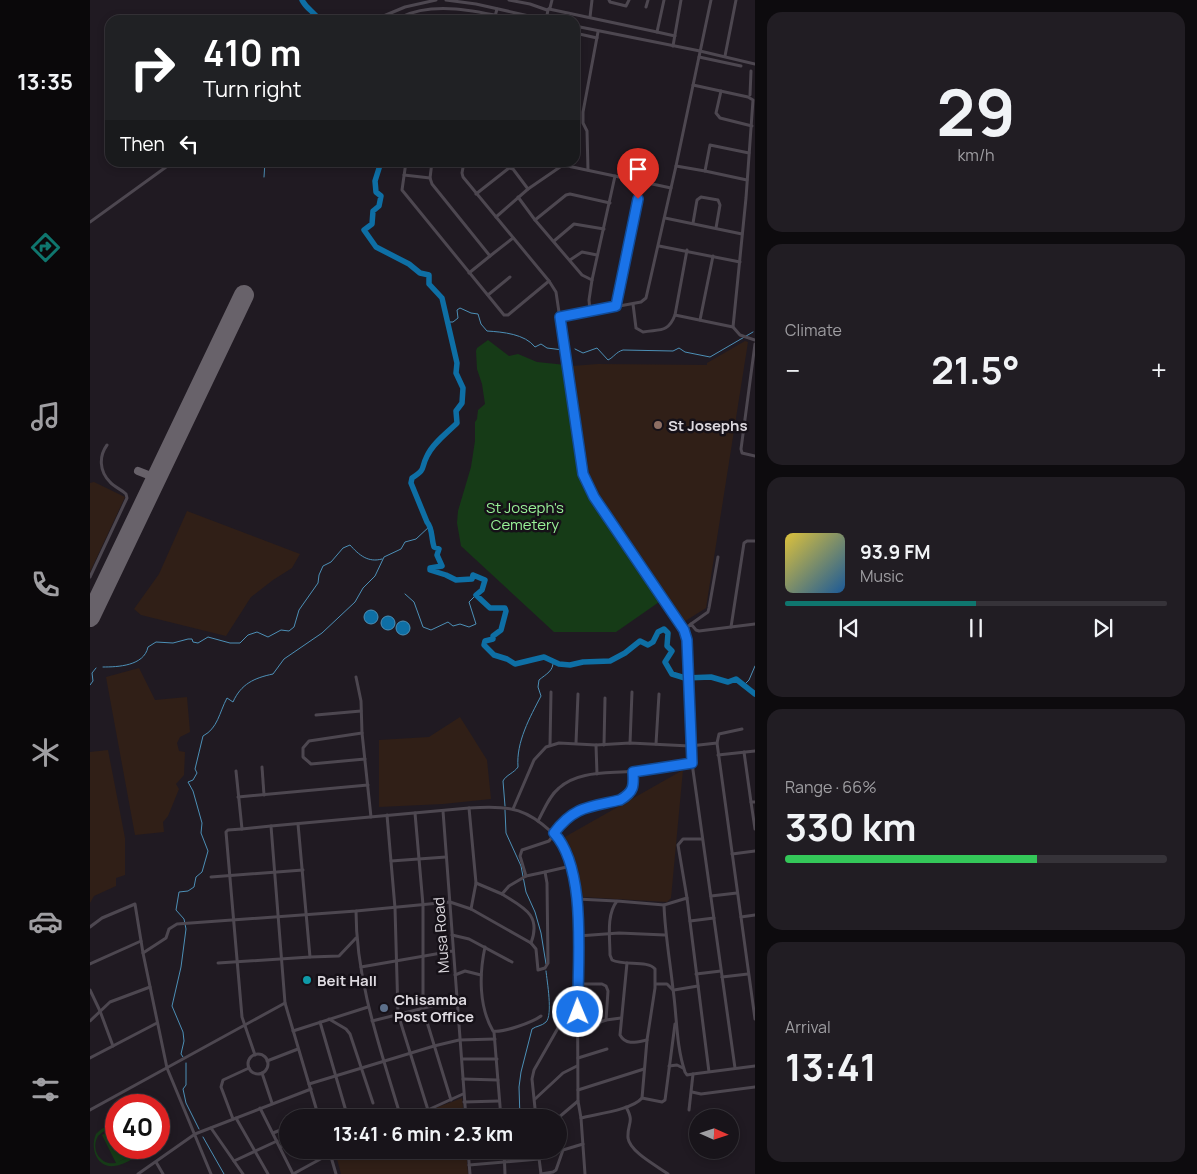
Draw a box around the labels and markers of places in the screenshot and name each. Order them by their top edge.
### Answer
pin [617,148,659,199]
place label: St Josephs [668,415,748,436]
marker: St Josephs [652,419,664,431]
place label: Beit Hall [317,970,377,991]
marker: Beit Hall [301,974,313,986]
place label: Chisamba Post Office [394,989,474,1027]
marker: Chisamba Post Office [378,1002,390,1014]

